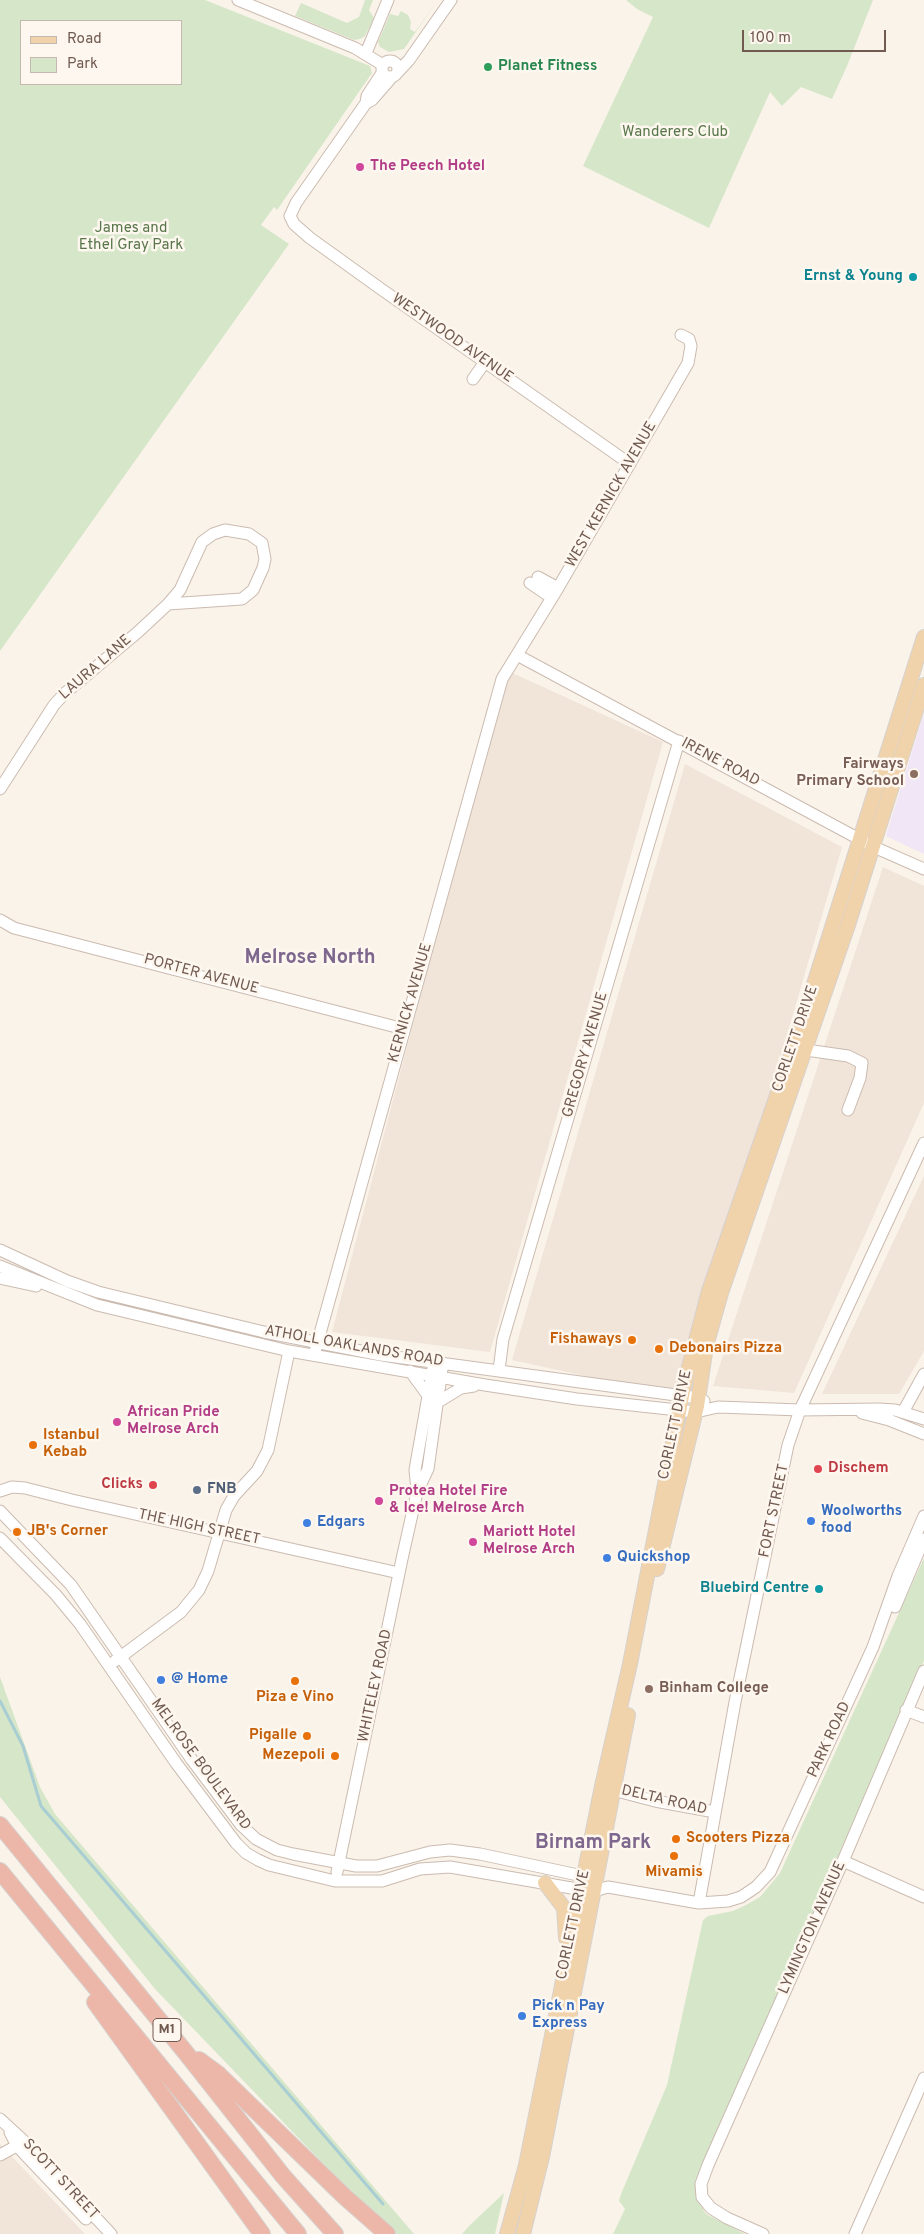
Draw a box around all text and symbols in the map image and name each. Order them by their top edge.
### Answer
legend [20,20,182,85]
scale bar [744,20,888,52]
text: 100 m [750,29,791,48]
text: Road [67,30,102,49]
text: Park [67,55,98,74]
place label: Planet Fitness [498,58,597,76]
marker: Planet Fitness [482,61,494,73]
park label: Wanderers Club [622,124,728,142]
place label: The Peech Hotel [370,158,485,176]
marker: The Peech Hotel [354,161,366,173]
park label: James and Ethel Gray Park [79,220,183,255]
place label: Ernst & Young [804,268,903,286]
marker: Ernst & Young [907,271,919,283]
street label: WESTWOOD AVENUE [388,290,516,388]
street label: WEST KERNICK AVENUE [563,419,661,571]
street label: LAURA LANE [56,632,136,704]
street label: IRENE ROAD [678,735,762,791]
place label: Fairways Primary School [796,756,904,791]
marker: Fairways Primary School [908,768,920,780]
street label: KERNICK AVENUE [385,941,437,1065]
district label: Melrose North [244,947,376,971]
street label: PORTER AVENUE [142,951,260,999]
street label: CORLETT DRIVE [769,983,823,1095]
street label: GREGORY AVENUE [559,990,613,1120]
street label: ATHOLL OAKLANDS ROAD [263,1322,445,1372]
place label: Fishaways [550,1331,622,1349]
marker: Fishaways [626,1334,638,1346]
place label: Debonairs Pizza [669,1340,782,1358]
marker: Debonairs Pizza [653,1343,665,1355]
street label: CORLETT DRIVE [656,1369,696,1481]
place label: African Pride Melrose Arch [127,1404,220,1439]
marker: African Pride Melrose Arch [111,1416,123,1428]
place label: Istanbul Kebab [43,1427,100,1462]
marker: Istanbul Kebab [27,1439,39,1451]
place label: Dischem [828,1460,889,1478]
street label: FORT STREET [756,1463,794,1559]
marker: Dischem [812,1463,824,1475]
place label: Clicks [101,1476,143,1494]
marker: Clicks [147,1479,159,1491]
place label: FNB [207,1481,237,1499]
place label: Protea Hotel Fire & Ice! Melrose Arch [389,1483,525,1518]
marker: FNB [191,1484,203,1496]
marker: Protea Hotel Fire & Ice! Melrose Arch [373,1495,385,1507]
place label: Woolworths food [821,1503,902,1538]
street label: THE HIGH STREET [136,1506,262,1550]
place label: Edgars [317,1514,365,1532]
marker: Woolworths food [805,1515,817,1527]
marker: Edgars [301,1517,313,1529]
place label: JB's Corner [27,1523,108,1541]
place label: Mariott Hotel Melrose Arch [483,1524,576,1559]
marker: JB's Corner [11,1526,23,1538]
marker: Mariott Hotel Melrose Arch [467,1536,479,1548]
place label: Quickshop [617,1549,690,1567]
marker: Quickshop [601,1552,613,1564]
place label: Bluebird Centre [700,1580,809,1598]
marker: Bluebird Centre [813,1583,825,1595]
street label: WHITELEY ROAD [355,1628,397,1744]
place label: @ Home [171,1671,228,1689]
marker: @ Home [155,1674,167,1686]
marker: Piza e Vino [289,1675,301,1687]
place label: Binham College [659,1680,769,1698]
marker: Binham College [643,1683,655,1695]
place label: Piza e Vino [256,1689,334,1707]
street label: MELROSE BOULEVARD [146,1696,254,1834]
street label: PARK ROAD [805,1699,855,1781]
place label: Pigalle [249,1727,297,1745]
marker: Pigalle [301,1730,313,1742]
place label: Mezepoli [262,1747,325,1765]
marker: Mezepoli [329,1750,341,1762]
street label: DELTA ROAD [619,1782,709,1820]
place label: Scooters Pizza [686,1830,790,1848]
district label: Birnam Park [535,1832,651,1856]
marker: Scooters Pizza [670,1833,682,1845]
marker: Mivamis [668,1850,680,1862]
street label: LYMINGTON AVENUE [776,1859,850,1997]
place label: Mivamis [645,1864,703,1882]
street label: CORLETT DRIVE [554,1869,594,1981]
place label: Pick n Pay Express [532,1998,605,2033]
marker: Pick n Pay Express [516,2010,528,2022]
road number: M1 [153,2018,181,2042]
street label: SCOTT STREET [18,2136,102,2224]

